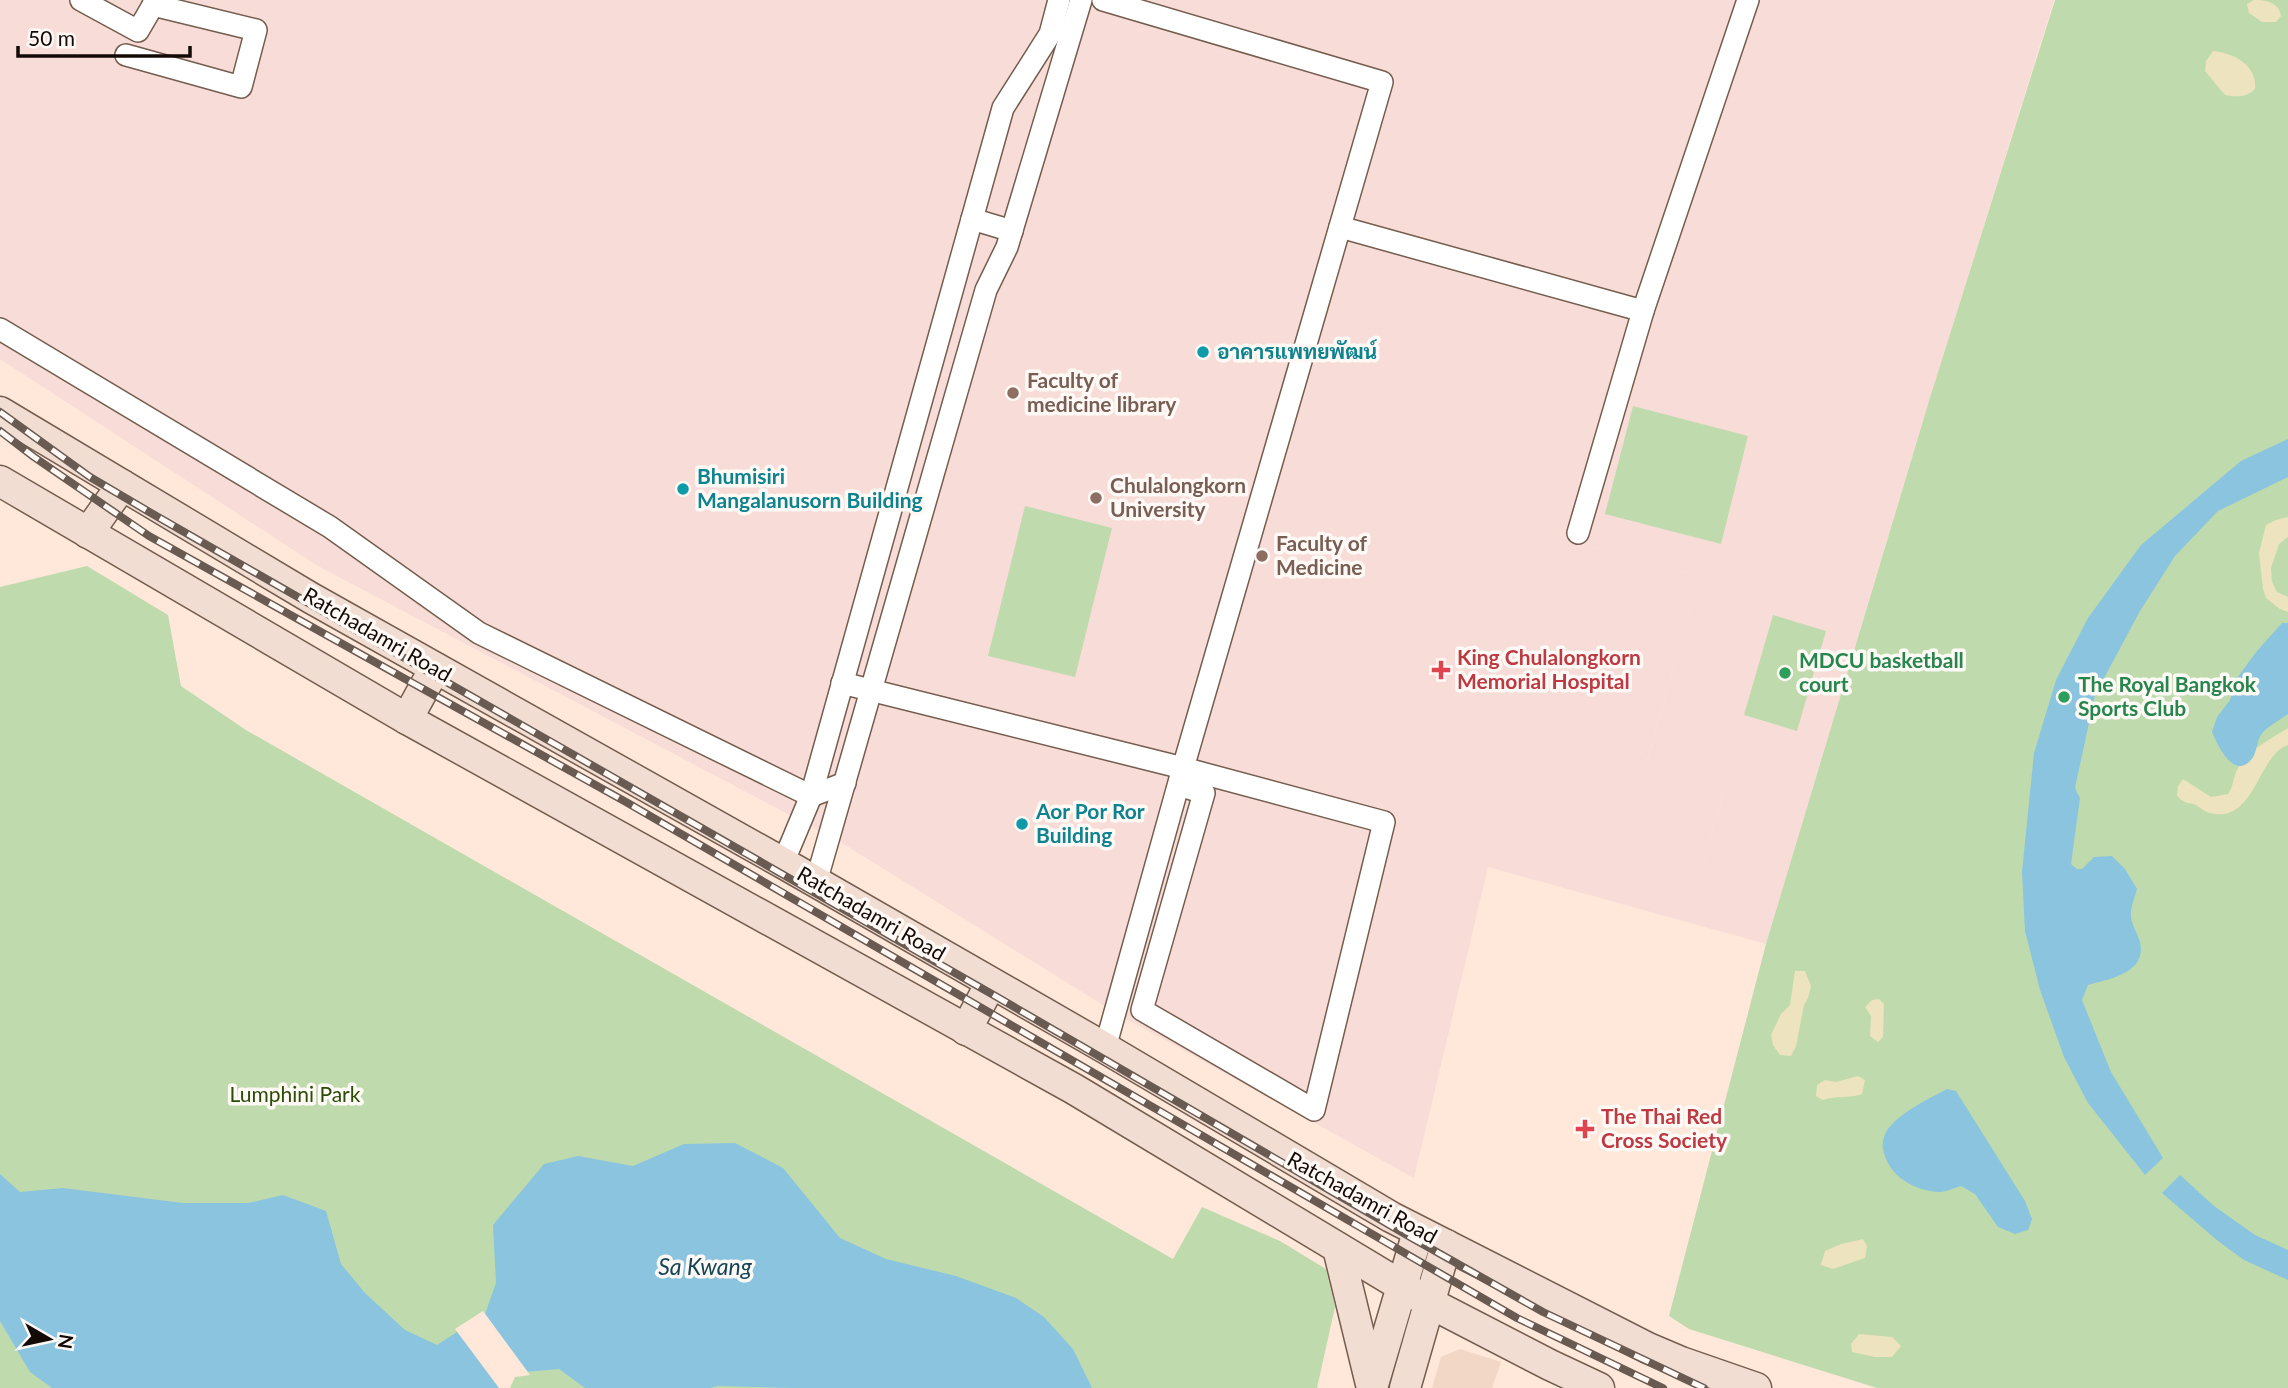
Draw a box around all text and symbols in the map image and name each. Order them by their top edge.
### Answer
scale bar [18,14,189,58]
text: 50 m [28,25,75,50]
place label: อาคารแพทยพัฒน์ [1217,338,1378,363]
marker: อาคารแพทยพัฒน์ [1195,344,1211,360]
place label: Faculty of medicine library [1027,367,1177,416]
marker: Faculty of medicine library [1005,385,1021,401]
place label: Bhumisiri Mangalanusorn Building [697,463,923,512]
place label: Chulalongkorn University [1110,472,1246,521]
marker: Bhumisiri Mangalanusorn Building [675,481,691,497]
marker: Chulalongkorn University [1088,490,1104,506]
place label: Faculty of Medicine [1276,530,1368,579]
marker: Faculty of Medicine [1254,548,1270,564]
street label: Ratchadamri Road [299,581,456,686]
place label: King Chulalongkorn Memorial Hospital [1457,644,1641,693]
place label: MDCU basketball court [1799,647,1964,696]
marker: King Chulalongkorn Memorial Hospital [1431,660,1451,680]
marker: MDCU basketball court [1777,665,1793,681]
place label: The Royal Bangkok Sports Club [2078,671,2257,720]
marker: The Royal Bangkok Sports Club [2056,689,2072,705]
place label: Aor Por Ror Building [1035,798,1145,847]
marker: Aor Por Ror Building [1014,816,1030,832]
street label: Ratchadamri Road [793,860,950,965]
park label: Lumphini Park [230,1081,361,1106]
place label: The Thai Red Cross Society [1601,1103,1728,1152]
marker: The Thai Red Cross Society [1575,1119,1595,1139]
street label: Ratchadamri Road [1284,1145,1442,1248]
water label: Sa Kwang [658,1252,753,1280]
north arrow [14,1304,84,1374]
text: N [54,1333,79,1351]

